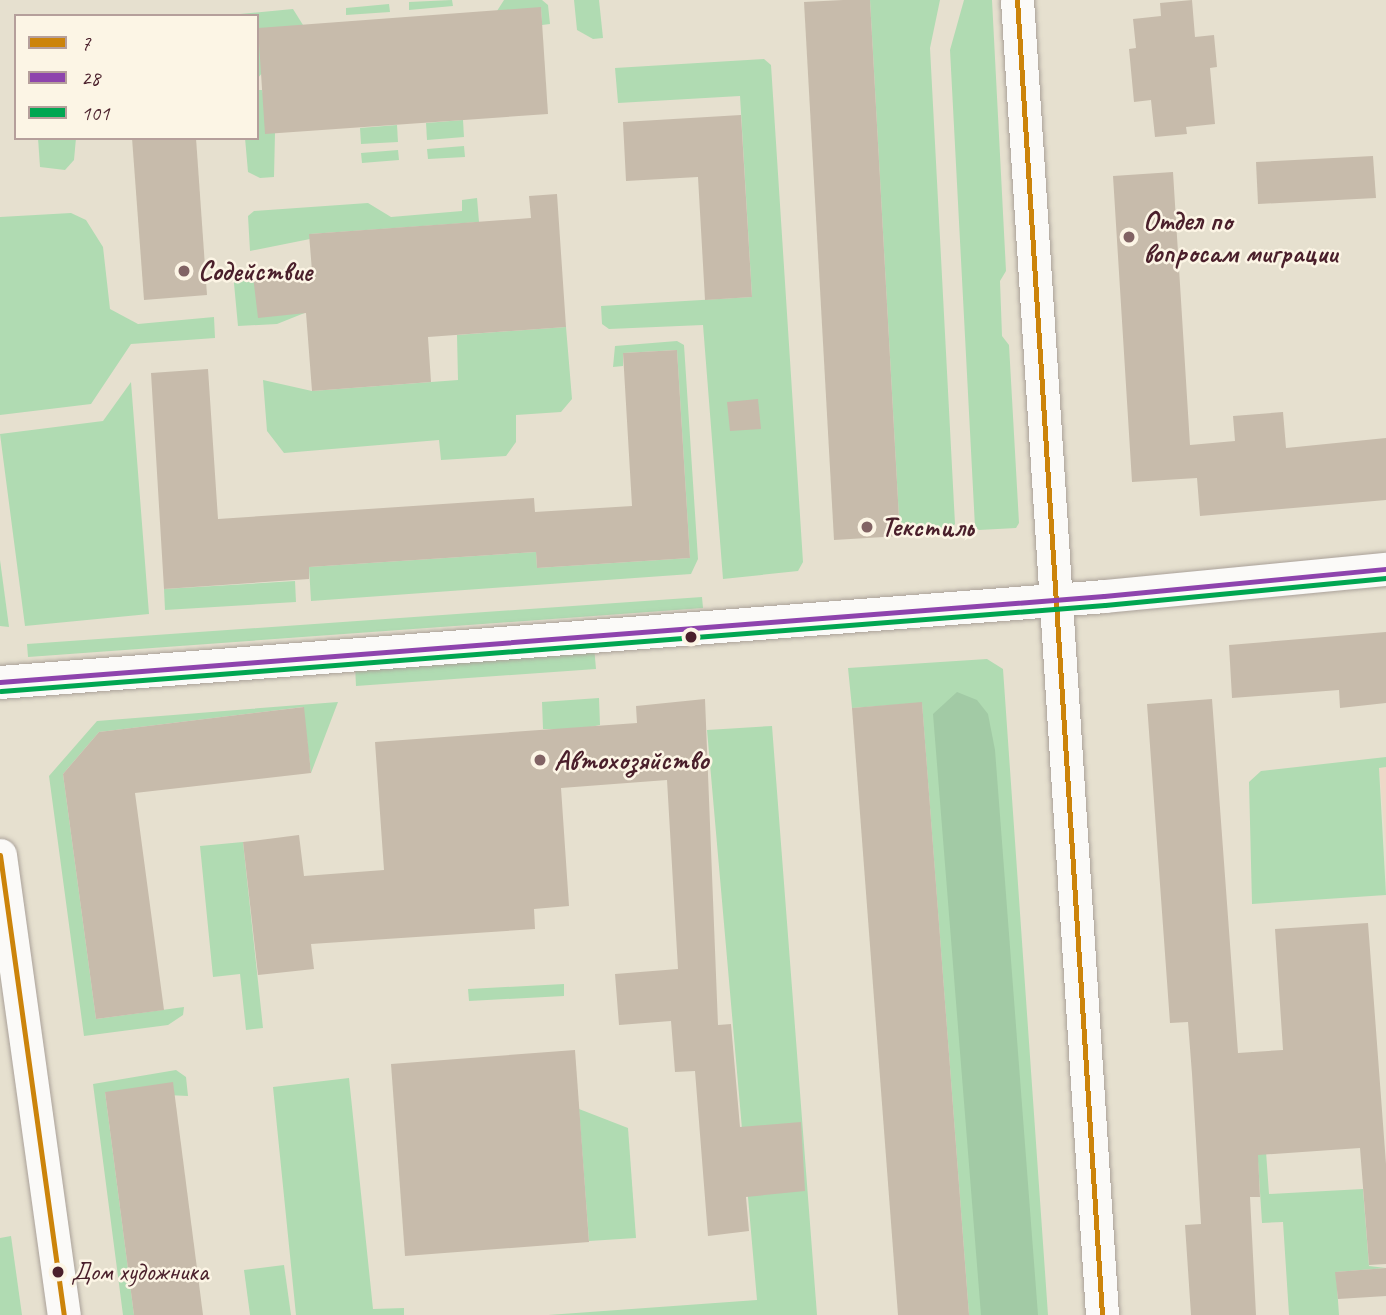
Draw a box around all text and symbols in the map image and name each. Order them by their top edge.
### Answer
legend [14,14,259,140]
text: 7 [81,30,90,56]
text: 28 [81,65,100,91]
text: 101 [81,100,109,126]
place label: Отдел по вопросам миграции [1143,204,1336,270]
marker: Отдел по вопросам миграции [1121,229,1137,245]
place label: Содействие [198,254,312,288]
marker: Содействие [176,263,192,279]
place label: Текстиль [881,510,973,544]
marker: Текстиль [859,519,875,535]
unlabelled marker [684,630,698,644]
place label: Автохозяйство [554,743,708,777]
marker: Автохозяйство [532,752,548,768]
place label: Дом художника [71,1256,206,1288]
marker: Дом художника [51,1265,65,1279]

